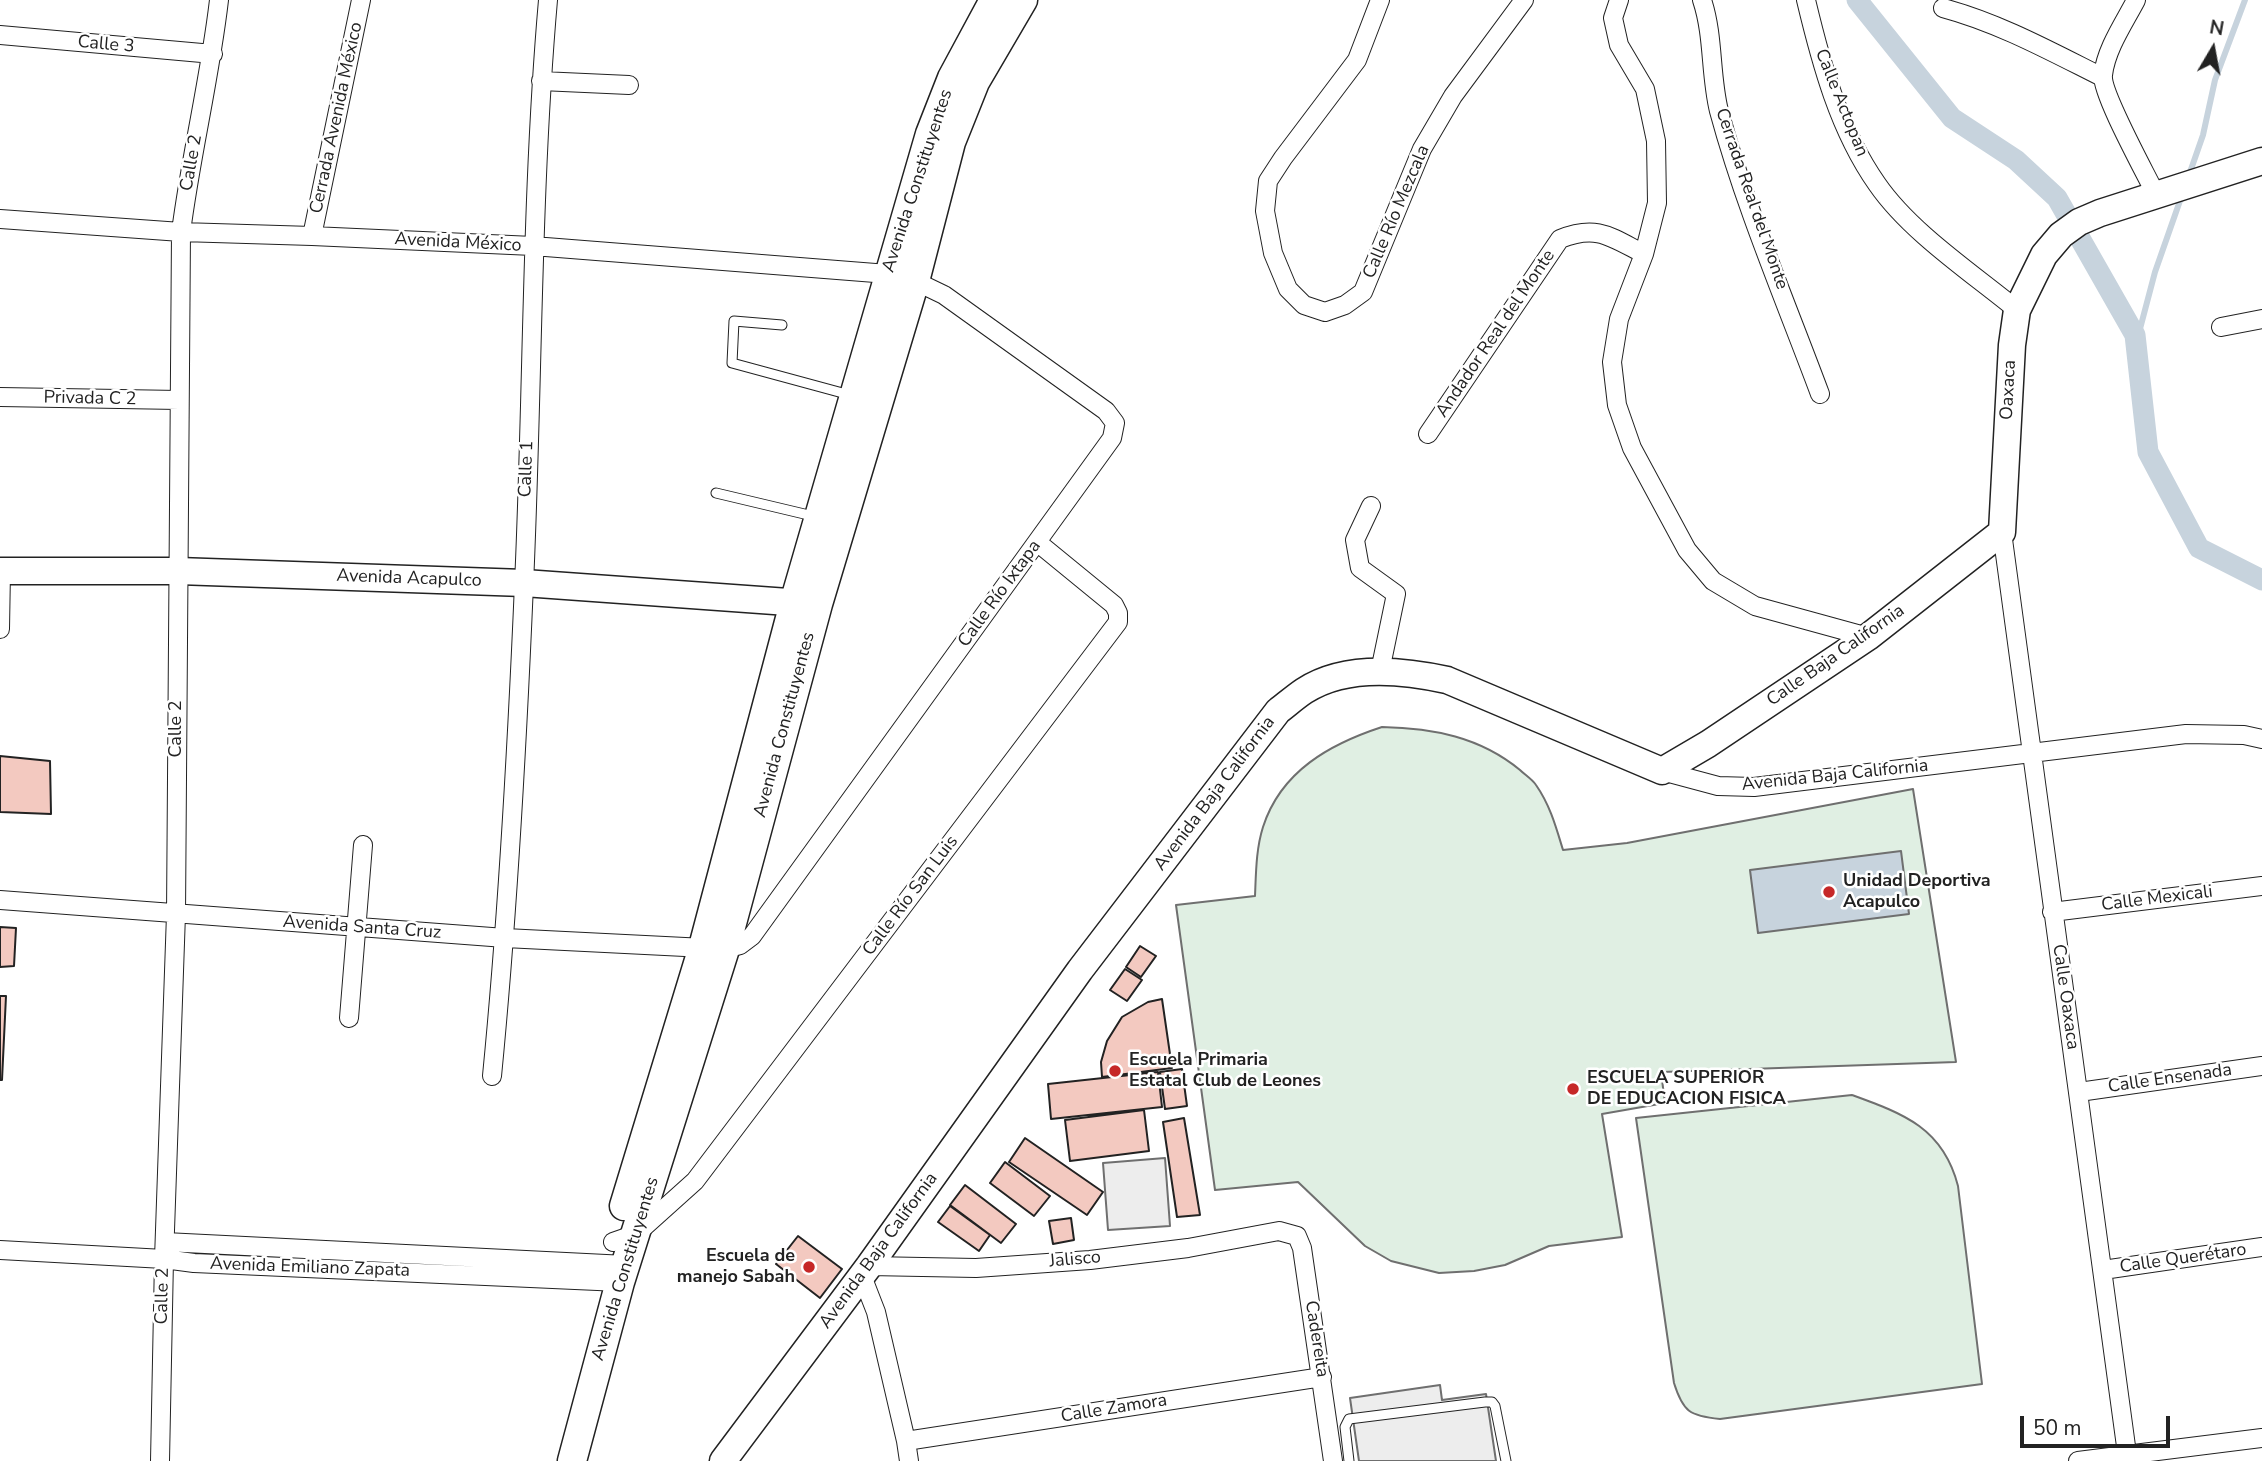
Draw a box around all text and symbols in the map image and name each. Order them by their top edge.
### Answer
north arrow [2178,14,2248,84]
text: N [2207,14,2226,42]
street label: Cerrada Avenida México [306,20,368,216]
street label: Calle 3 [77,32,135,58]
street label: Calle Actopan [1810,46,1872,160]
street label: Avenida Constituyentes [878,87,958,275]
street label: Cerrada Real del Monte [1710,105,1792,293]
street label: Calle 2 [176,133,208,193]
street label: Calle Río Mezcala [1359,142,1435,282]
street label: Avenida México [394,229,522,257]
street label: Andador Real del Monte [1432,246,1560,422]
street label: Oaxaca [1997,359,2021,421]
street label: Privada C 2 [43,387,137,411]
street label: Calle 1 [515,440,539,498]
street label: Calle Río Ixtapa [954,536,1046,652]
street label: Avenida Acapulco [336,566,482,592]
street label: Calle Baja California [1763,600,1909,712]
street label: Avenida Constituyentes [750,630,820,820]
street label: Calle 2 [166,701,188,757]
street label: Avenida Baja California [1150,713,1280,875]
street label: Avenida Baja California [1741,755,1929,797]
street label: Calle Río San Luis [859,832,963,960]
place label: Unidad Deportiva Acapulco [1843,871,1991,914]
street label: Calle Mexicali [2100,881,2214,917]
marker: Unidad Deportiva Acapulco [1821,884,1837,900]
street label: Avenida Santa Cruz [282,912,442,944]
street label: Calle Oaxaca [2047,943,2083,1051]
place label: Escuela Primaria Estatal Club de Leones [1129,1050,1321,1092]
street label: Calle Ensenada [2107,1060,2233,1098]
marker: Escuela Primaria Estatal Club de Leones [1107,1063,1123,1079]
place label: ESCUELA SUPERIOR DE EDUCACION FISICA [1587,1068,1786,1110]
marker: ESCUELA SUPERIOR DE EDUCACION FISICA [1565,1081,1581,1097]
street label: Avenida Baja California [815,1169,943,1333]
street label: Avenida Constituyentes [588,1175,664,1363]
street label: Calle Querétaro [2118,1239,2248,1279]
place label: Escuela de manejo Sabah [677,1246,795,1288]
street label: Jalisco [1048,1247,1102,1273]
street label: Avenida Emiliano Zapata [210,1254,410,1282]
marker: Escuela de manejo Sabah [801,1259,817,1275]
street label: Calle 2 [152,1267,174,1325]
street label: Cadereita [1299,1299,1333,1379]
street label: Calle Zamora [1059,1390,1169,1428]
scale bar [2024,1402,2174,1446]
text: 50 m [2033,1414,2082,1442]

